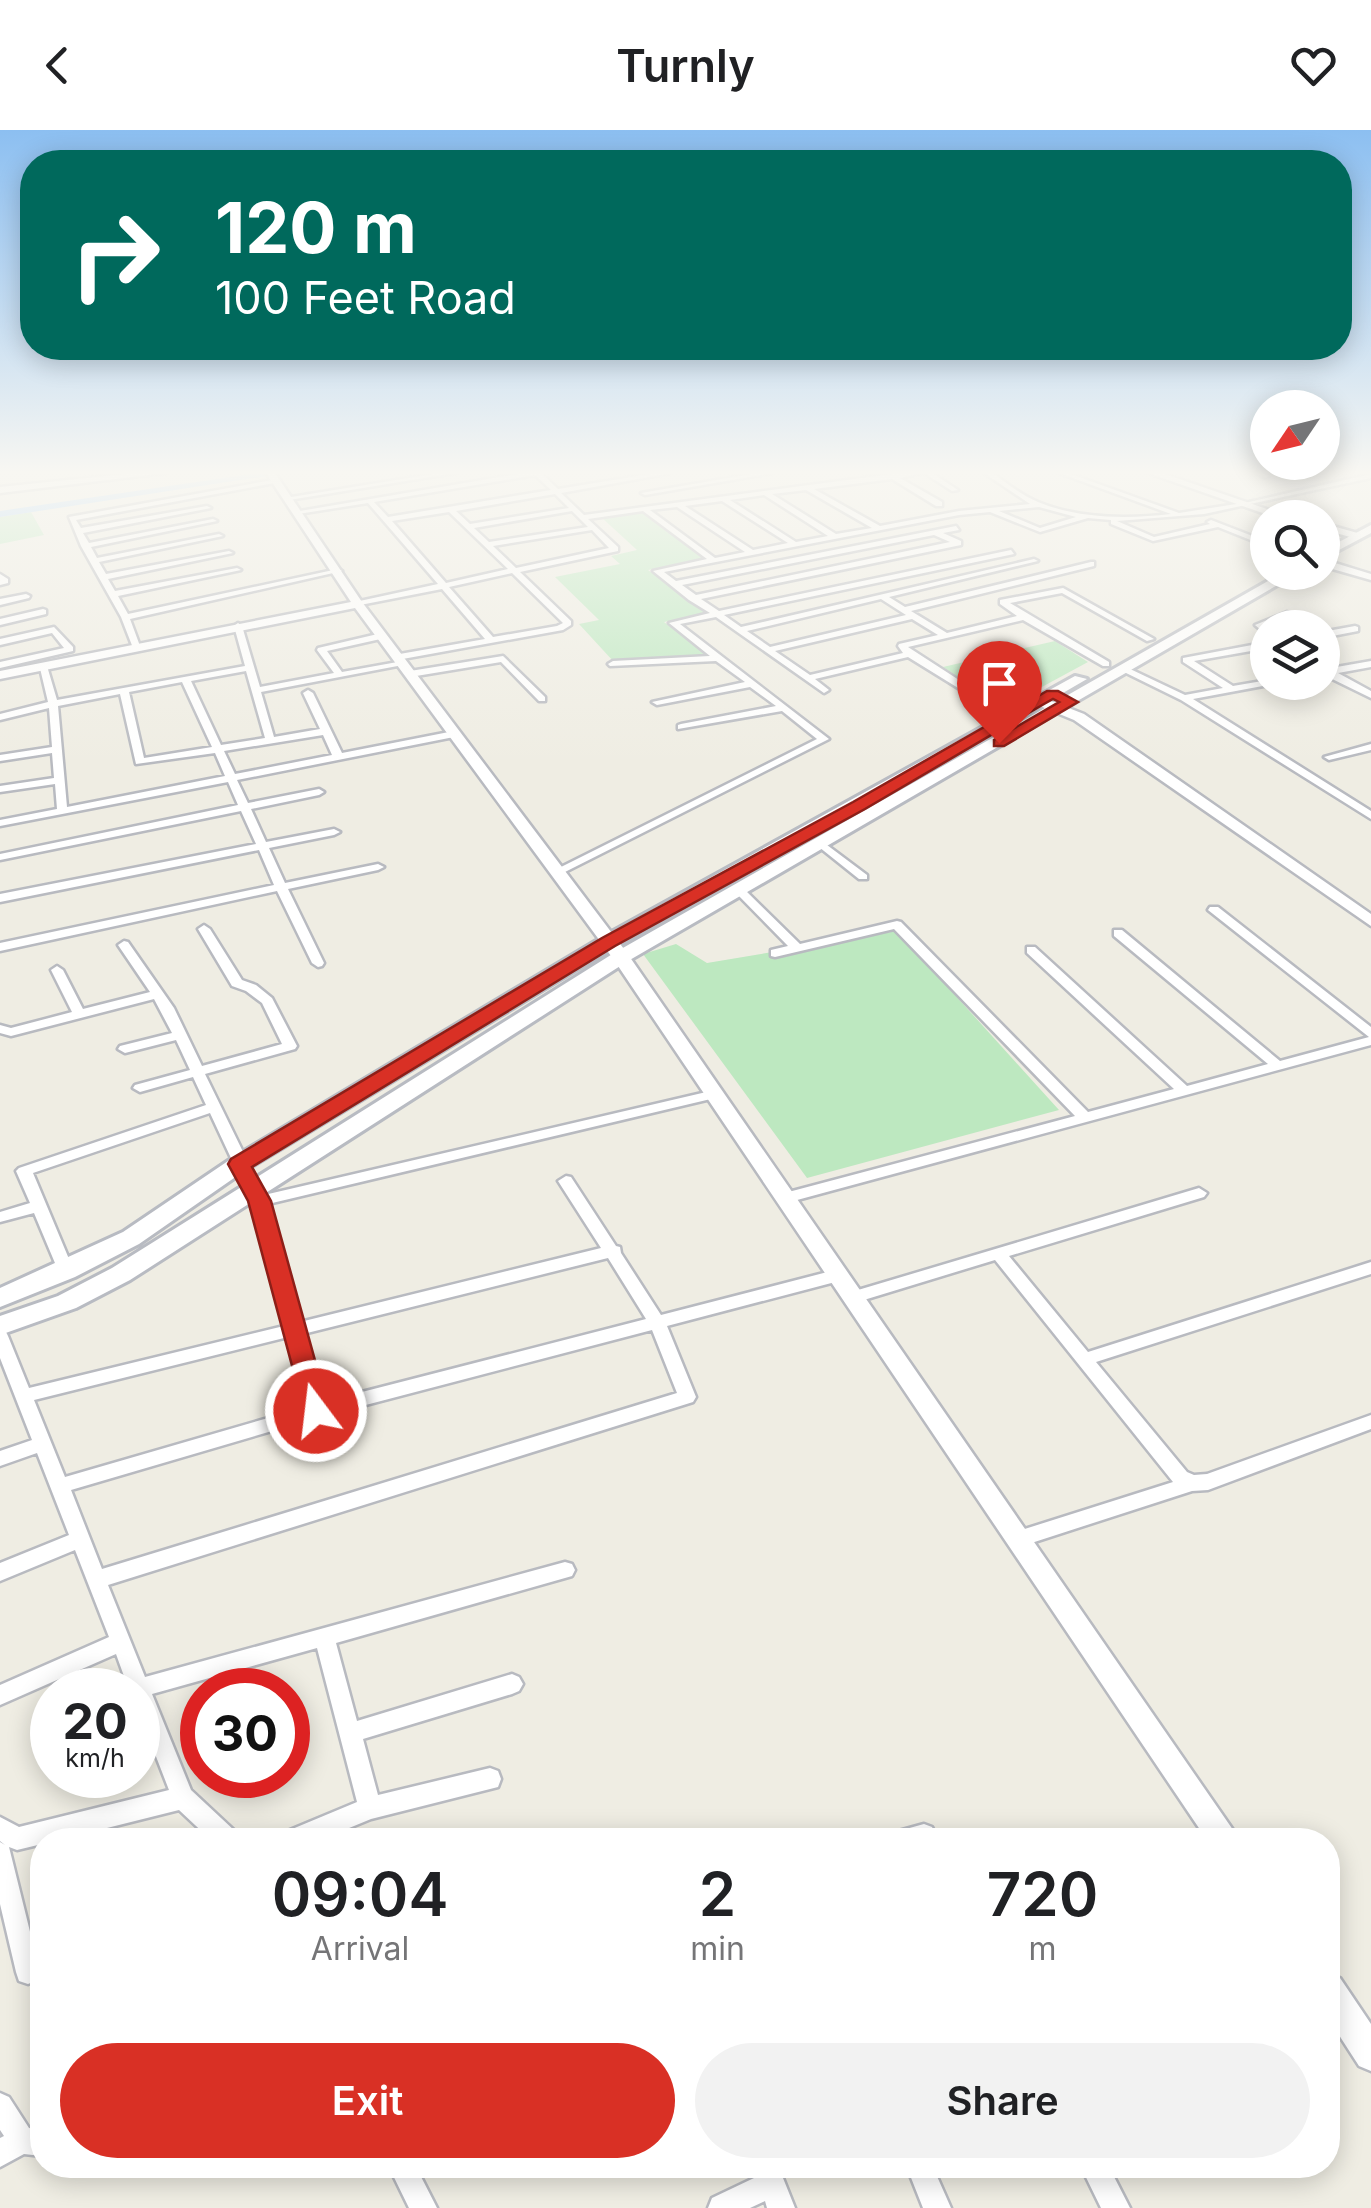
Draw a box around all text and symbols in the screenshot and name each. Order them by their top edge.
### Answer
icon: back [30,38,85,93]
text: Turnly [616,38,755,93]
icon: heart [1286,38,1341,93]
text: 120 m [215,185,417,270]
icon: right [50,190,180,320]
text: 100 Feet Road [215,270,516,325]
north arrow [1250,390,1340,480]
map controls [1250,390,1340,700]
button: search [1250,500,1340,590]
button: layers [1250,610,1340,700]
pin [957,641,1042,744]
icon: arrive [972,656,1027,711]
position arrow [264,1359,368,1463]
speed limit sign: 30 [180,1668,310,1798]
text: 20 [62,1691,128,1751]
text: km/h [65,1743,125,1773]
text: 09:04 [272,1858,448,1930]
text: 2 [699,1858,736,1930]
text: 720 [987,1858,1098,1930]
text: Arrival [311,1929,409,1968]
text: min [690,1929,745,1968]
text: m [1028,1929,1056,1968]
button: Exit [60,2043,675,2158]
button: Share [695,2043,1310,2158]

